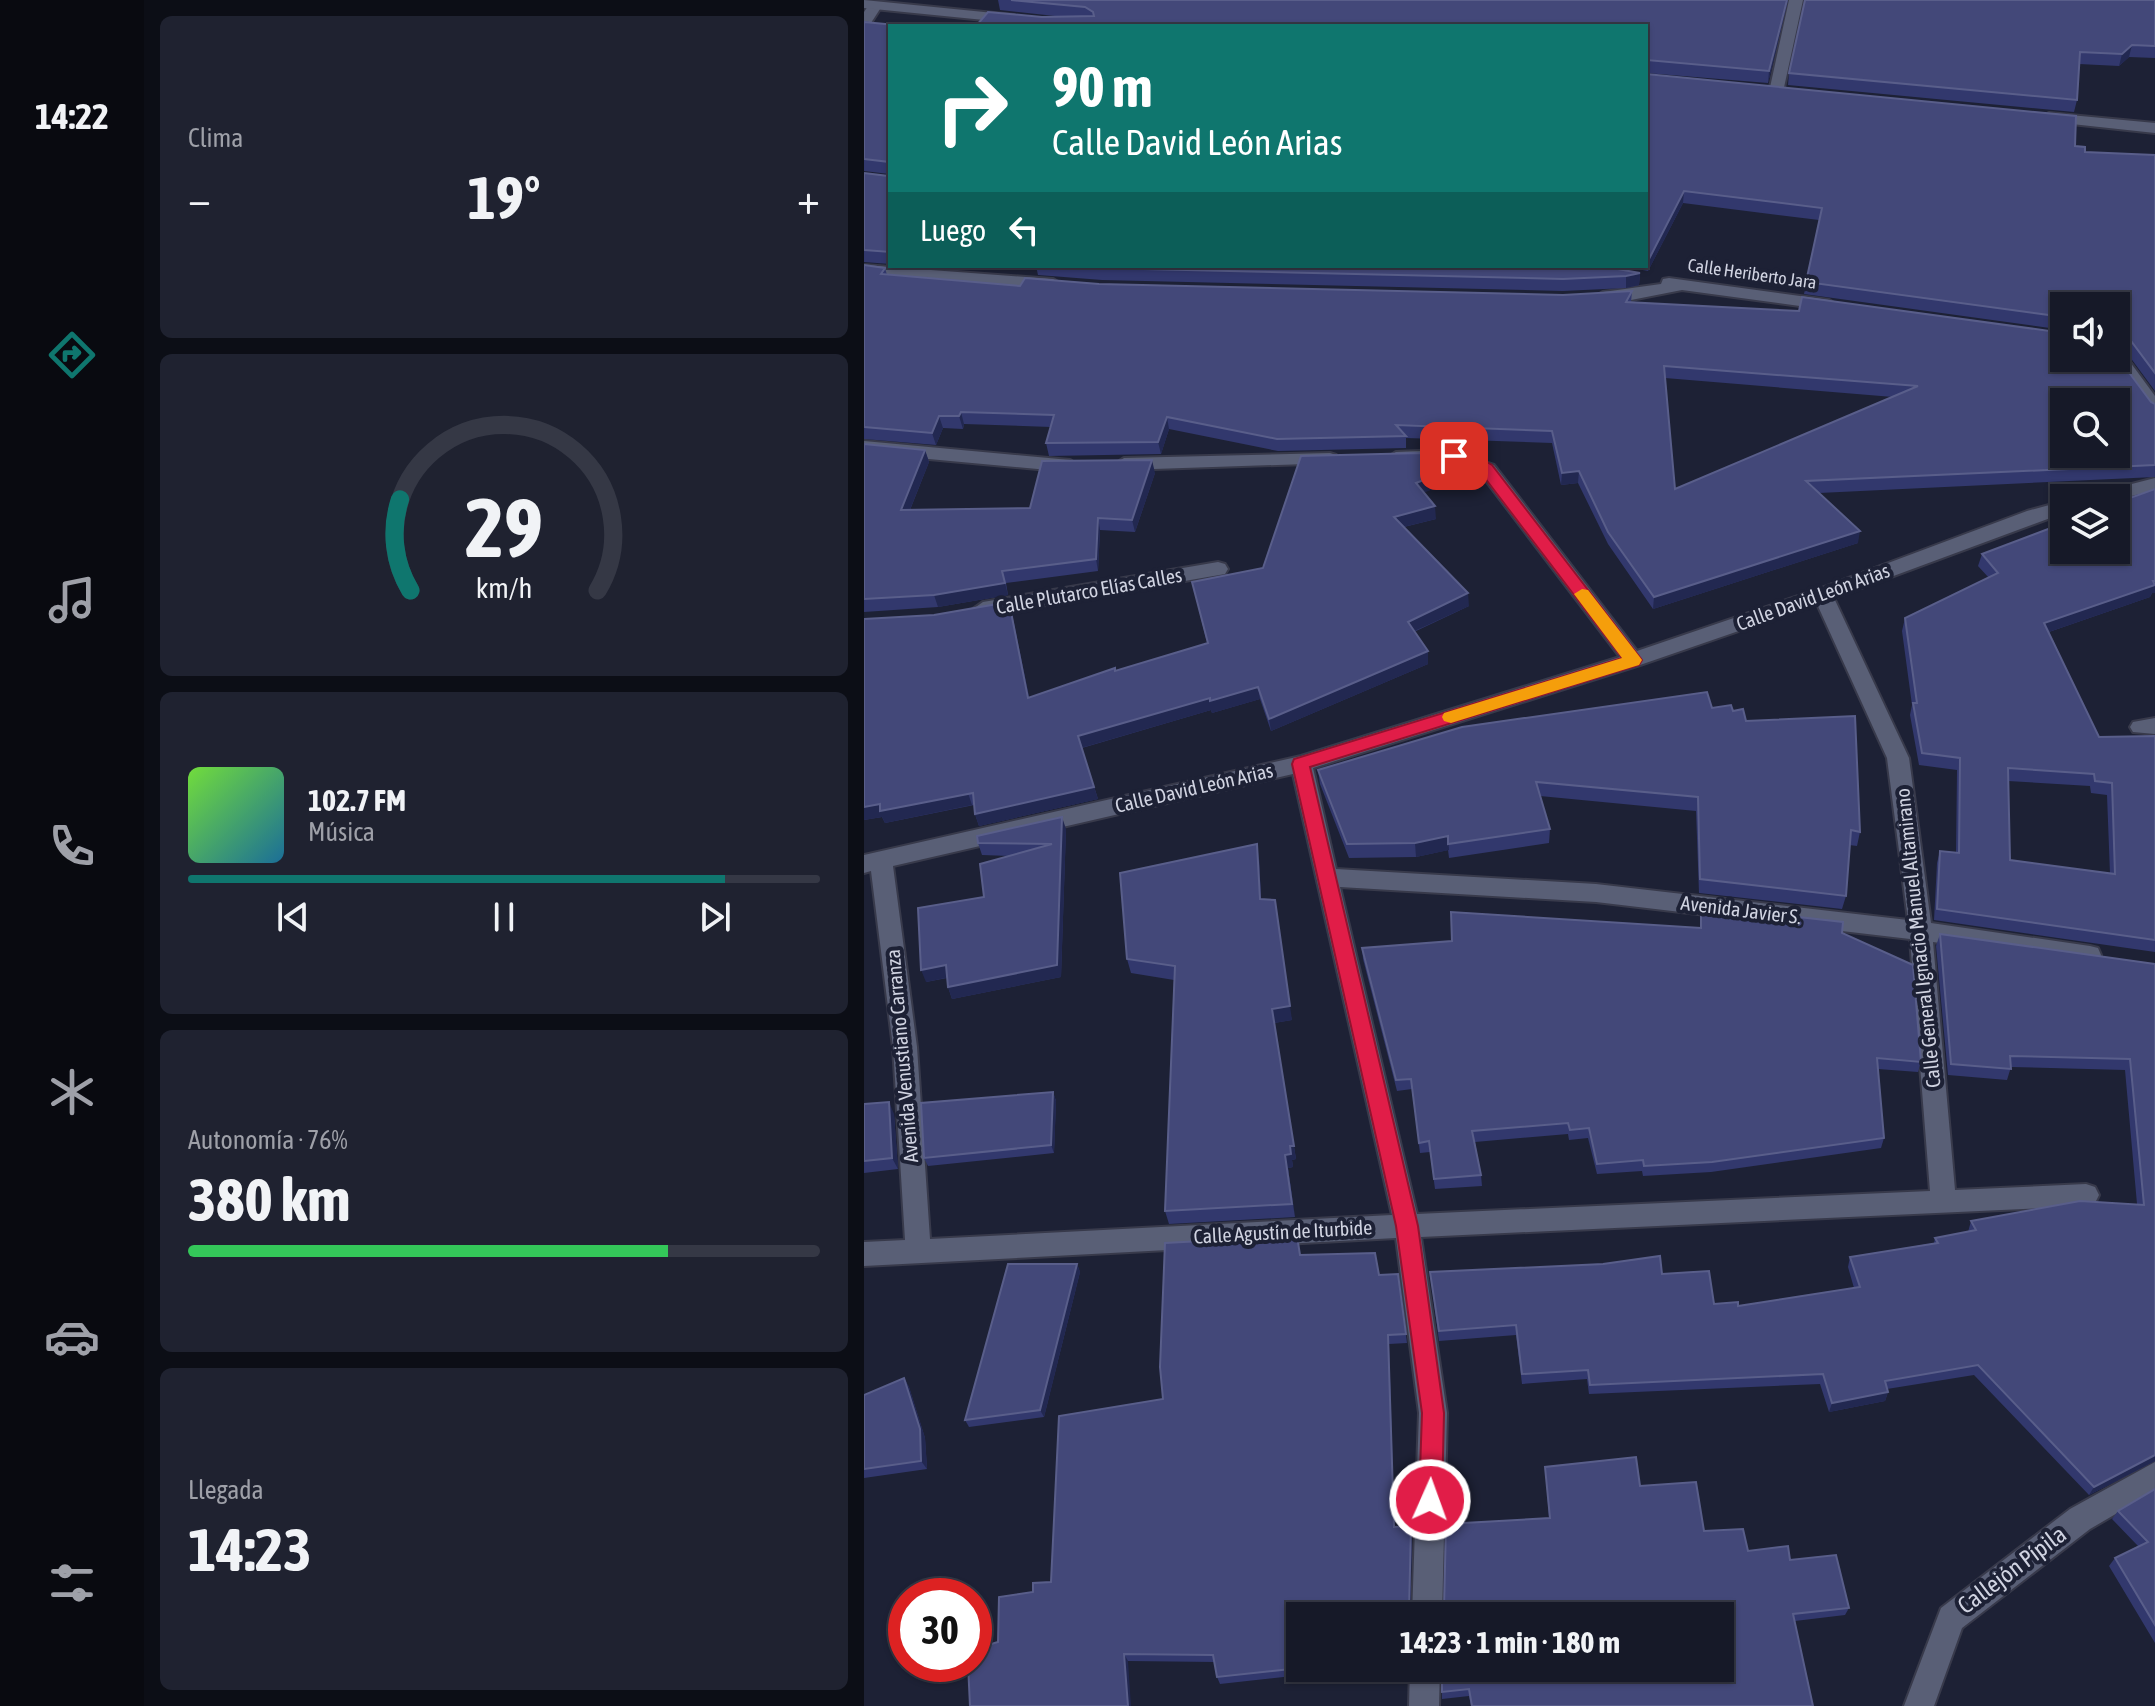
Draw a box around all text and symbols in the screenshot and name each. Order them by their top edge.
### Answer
text: 90 m [1052,55,1153,119]
icon: right [920,56,1024,160]
text: 14:22 [35,95,109,137]
text: Calle David León Arias [1052,121,1342,163]
text: Clima [188,123,243,153]
text: 19° [468,163,540,232]
text: − [188,173,211,223]
text: + [797,173,820,223]
icon: left [1002,208,1046,252]
text: Luego [920,213,986,247]
street label: Calle Heriberto Jara [1686,254,1818,293]
map controls [2050,292,2130,564]
button: sound [2050,292,2130,372]
icon: directions [44,327,100,383]
button: search [2050,388,2130,468]
pin [1420,422,1488,490]
icon: arrive [1432,434,1476,478]
text: 29 [465,479,543,575]
button: layers [2050,484,2130,564]
street label: Calle David León Arias [1733,558,1893,635]
street label: Calle Plutarco Elías Calles [994,563,1184,618]
text: km/h [476,571,532,604]
icon: music [44,572,100,628]
street label: Calle David León Arias [1113,758,1275,817]
text: 102.7 FM [308,783,406,817]
street label: Calle General Ignacio Manuel Altamirano [1890,787,1945,1089]
text: Música [308,817,375,847]
icon: phone [44,818,100,874]
street label: Avenida Javier S. [1680,891,1802,928]
icon: previous [271,895,315,939]
icon: pause [482,895,526,939]
icon: next [693,895,737,939]
street label: Avenida Venustiano Carranza [881,948,922,1164]
icon: climate [44,1064,100,1120]
text: Autonomía · 76% [188,1125,348,1155]
text: 380 km [188,1165,350,1234]
street label: Calle Agustín de Iturbide [1193,1215,1373,1248]
icon: car [44,1309,100,1365]
position arrow [1388,1458,1472,1542]
text: Llegada [188,1475,264,1505]
text: 14:23 [188,1515,311,1584]
street label: Callejón Pípila [1952,1520,2071,1619]
icon: filters [44,1555,100,1611]
speed limit sign: 30 [888,1578,992,1682]
text: 14:23 · 1 min · 180 m [1400,1625,1620,1659]

